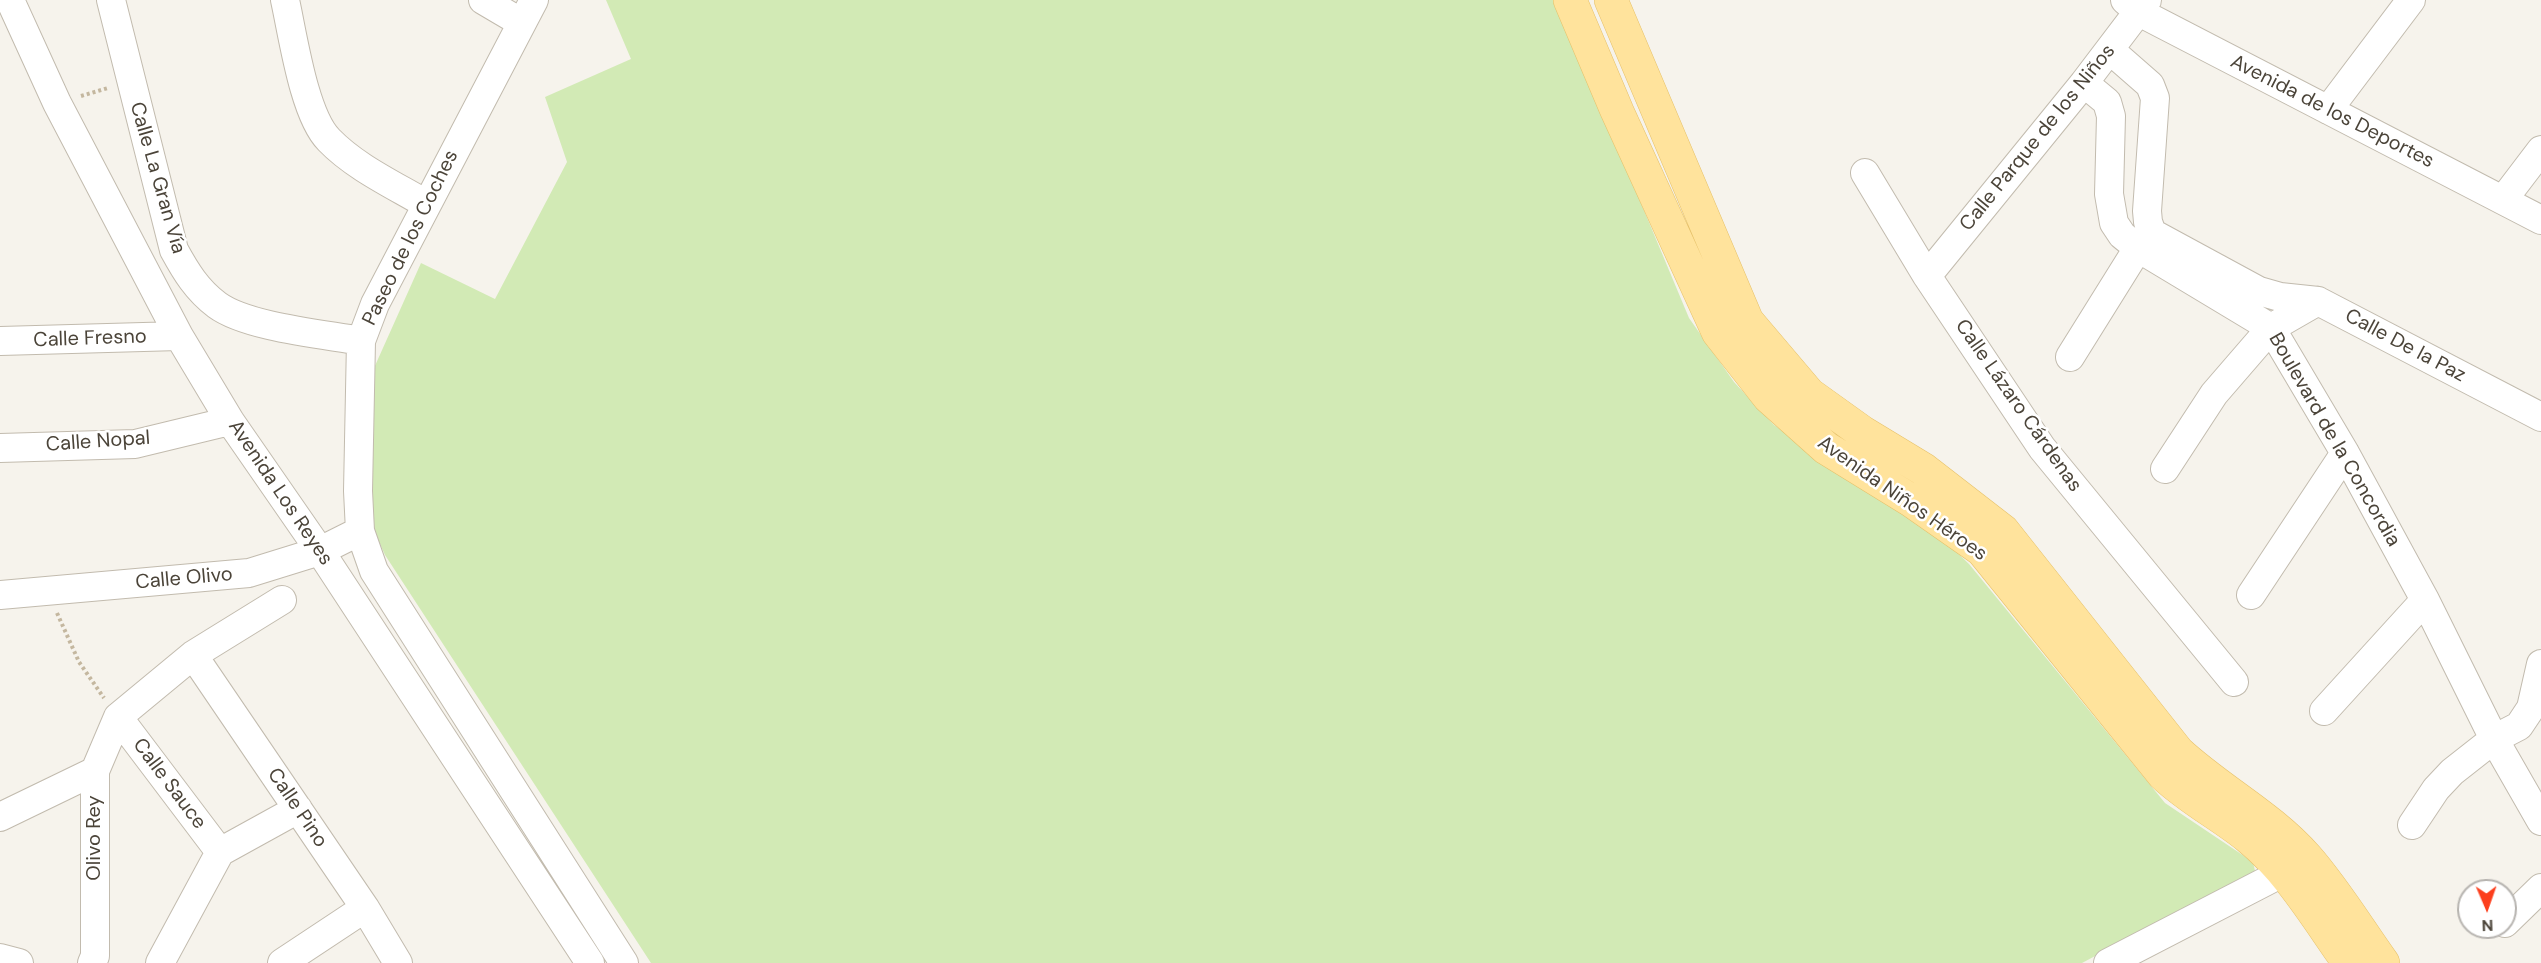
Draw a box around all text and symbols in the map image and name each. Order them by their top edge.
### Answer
street label: Calle Parque de los Niños [1955,40,2121,236]
street label: Avenida de los Deportes [2226,50,2438,174]
street label: Calle La Gran Vía [124,99,190,257]
street label: Paseo de los Coches [358,146,464,330]
street label: Calle De la Paz [2341,304,2469,388]
street label: Calle Lázaro Cárdenas [1949,315,2087,497]
street label: Calle Fresno [33,325,147,353]
street label: Boulevard de la Concordia [2263,329,2405,551]
street label: Avenida Los Reyes [223,416,337,570]
street label: Calle Nopal [45,426,151,458]
street label: Avenida Niños Héroes [1813,431,1991,567]
street label: Calle Olivo [134,563,234,595]
street label: Calle Sauce [127,734,211,834]
street label: Calle Pino [262,764,332,852]
street label: Olivo Rey [83,795,107,881]
north arrow [2457,879,2517,939]
text: N [2481,915,2494,936]

